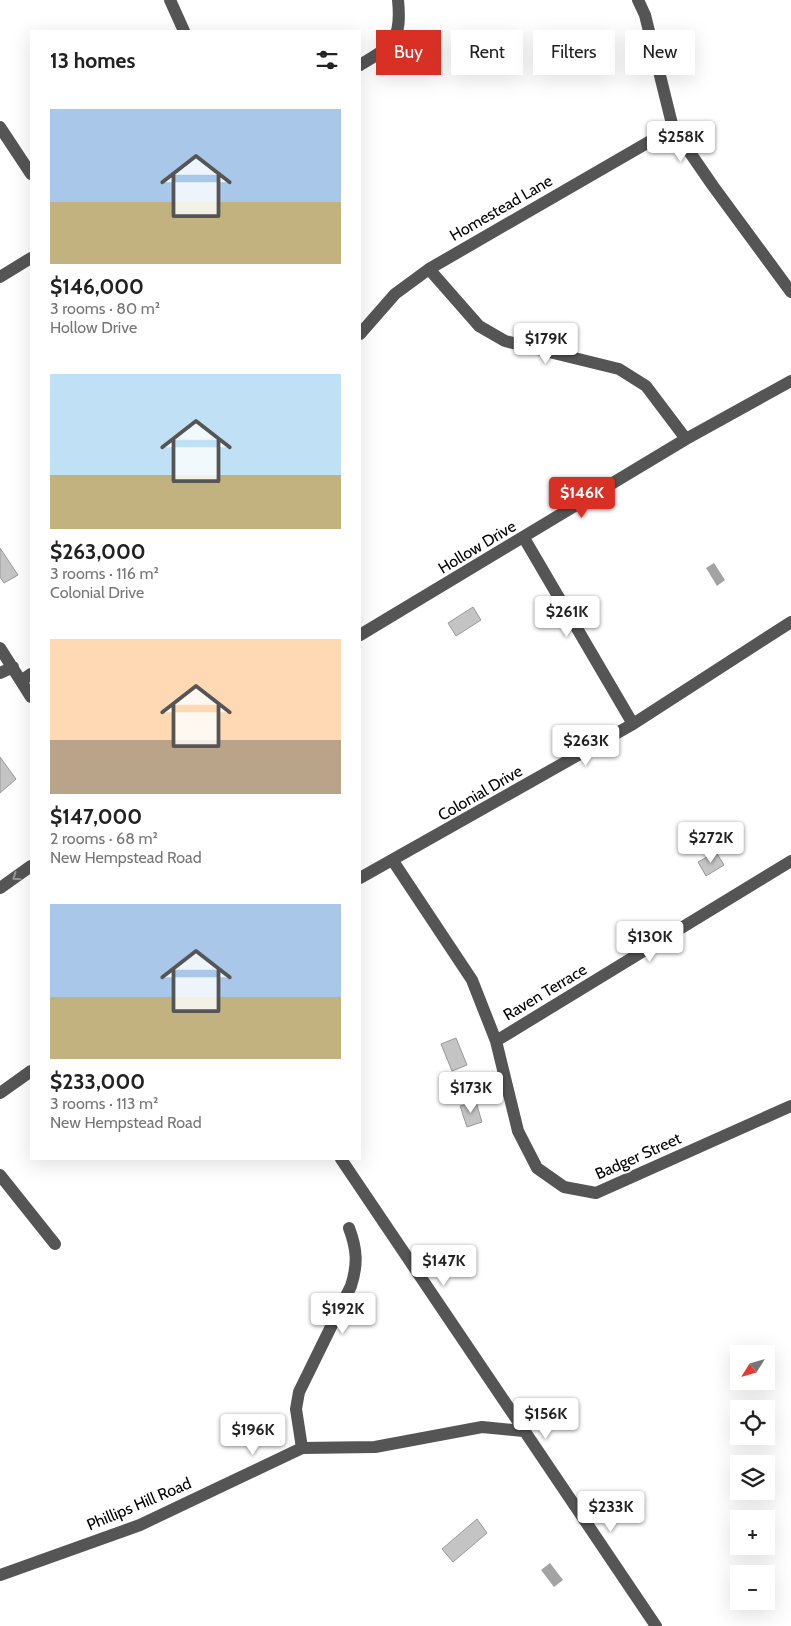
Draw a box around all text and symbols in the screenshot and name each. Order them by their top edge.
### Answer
chip: Buy [376,30,441,75]
chip: Rent [451,30,523,75]
chip: Filters [533,30,615,75]
chip: New [625,30,695,75]
icon: filters [313,46,341,74]
text: 13 homes [50,48,135,73]
pin: $258K [646,120,716,163]
text: $258K [658,127,704,146]
icon: home [151,141,241,231]
street label: Homestead Lane [446,171,556,245]
text: $146,000 [50,274,144,299]
text: 3 rooms · 80 m² [50,299,160,318]
text: Hollow Drive [50,318,137,337]
pin: $179K [511,322,581,365]
text: $179K [525,329,567,348]
icon: home [151,406,241,496]
pin: $146K [547,476,617,519]
text: $146K [560,483,604,502]
street label: Hollow Drive [435,516,519,578]
text: $263,000 [50,539,146,564]
text: 3 rooms · 116 m² [50,564,159,583]
text: Colonial Drive [50,583,144,602]
pin: $261K [532,596,602,638]
text: $261K [546,602,588,621]
icon: home [151,671,241,761]
pin: $263K [551,724,621,767]
text: $263K [563,731,609,750]
street label: Colonial Drive [434,761,526,825]
text: $147,000 [50,804,142,829]
pin: $272K [676,822,746,864]
text: $272K [689,828,733,847]
text: 2 rooms · 68 m² [50,829,158,848]
text: New Hempstead Road [50,848,202,867]
one-way arrow [12,871,22,880]
pin: $130K [615,920,685,963]
text: $130K [627,927,673,946]
icon: home [151,936,241,1026]
street label: Raven Terrace [500,960,590,1024]
text: $233,000 [50,1069,145,1094]
pin: $173K [436,1072,506,1114]
text: $173K [450,1078,492,1097]
text: 3 rooms · 113 m² [50,1094,158,1113]
text: New Hempstead Road [50,1113,202,1132]
street label: Badger Street [592,1128,684,1183]
pin: $147K [409,1244,479,1287]
text: $147K [422,1251,466,1270]
pin: $192K [308,1292,378,1335]
text: $192K [322,1299,364,1318]
north arrow [730,1345,775,1390]
map controls [730,1345,775,1610]
pin: $156K [511,1398,581,1440]
button: locate [730,1400,775,1445]
text: $156K [525,1404,567,1423]
pin: $196K [218,1414,288,1456]
text: $196K [231,1420,275,1439]
button: layers [730,1455,775,1500]
street label: Phillips Hill Road [84,1473,194,1535]
pin: $233K [576,1490,646,1533]
text: $233K [588,1497,634,1516]
button: + [730,1510,775,1555]
button: − [730,1565,775,1610]

